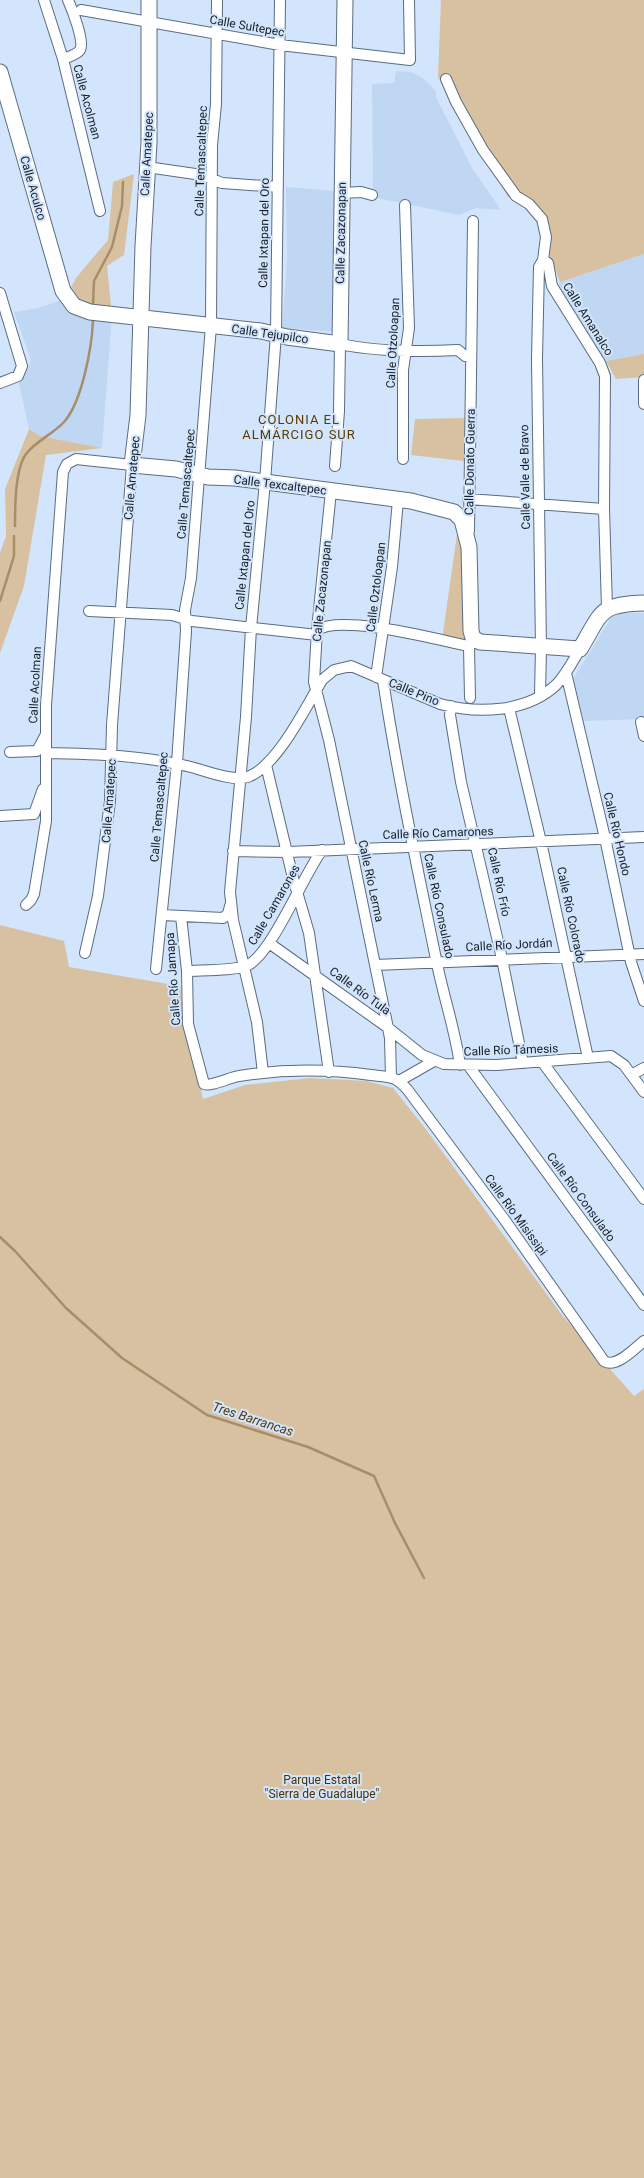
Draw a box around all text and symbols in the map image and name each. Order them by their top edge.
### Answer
street label: Calle Sultepec [208,13,286,39]
street label: Calle Acolman [70,63,104,141]
street label: Calle Temascaltepec [192,105,210,217]
street label: Calle Amatepec [138,112,156,196]
street label: Calle Aculco [17,154,49,222]
street label: Calle Ixtapan del Oro [256,178,272,288]
street label: Calle Zacazonapan [333,182,349,284]
street label: Calle Amanalco [560,280,616,358]
street label: Calle Otzoloapan [384,297,402,389]
street label: Calle Tejupilco [231,322,309,346]
street label: Calle Donato Guerra [462,409,478,515]
district label: COLONIA EL ALMÁRCIGO SUR [242,412,356,442]
street label: Calle Valle de Bravo [517,424,533,530]
street label: Calle Temascaltepec [174,428,198,540]
street label: Calle Amatepec [121,436,143,520]
street label: Calle Texcaltepec [233,472,327,498]
street label: Calle Ixtapan del Oro [232,499,258,611]
street label: Calle Zacazonapan [310,540,334,642]
street label: Calle Oztoloapan [364,541,388,633]
street label: Calle Acolman [26,646,44,724]
street label: Calle Pino [387,675,442,709]
street label: Calle Temascaltepec [147,751,171,863]
street label: Calle Amatepec [99,759,119,843]
street label: Calle Río Hondo [601,791,633,877]
street label: Calle Río Camarones [382,824,494,842]
street label: Calle Río Lerma [355,839,387,923]
street label: Calle Río Frío [485,846,513,918]
street label: Calle Río Consulado [421,852,457,960]
street label: Calle Camarones [245,862,303,948]
street label: Calle Río Colorado [554,866,588,965]
street label: Calle Río Jamapa [163,932,183,1026]
street label: Calle Río Jordán [465,936,553,954]
street label: Calle Río Tula [327,964,393,1018]
street label: Calle Río Támesis [463,1041,559,1059]
street label: Calle Río Consulado [544,1150,618,1244]
street label: Calle Río Misissipi [482,1172,550,1258]
water label: Tres Barrancas [211,1399,296,1439]
park label: Parque Estatal "Sierra de Guadalupe" [265,1773,380,1801]

